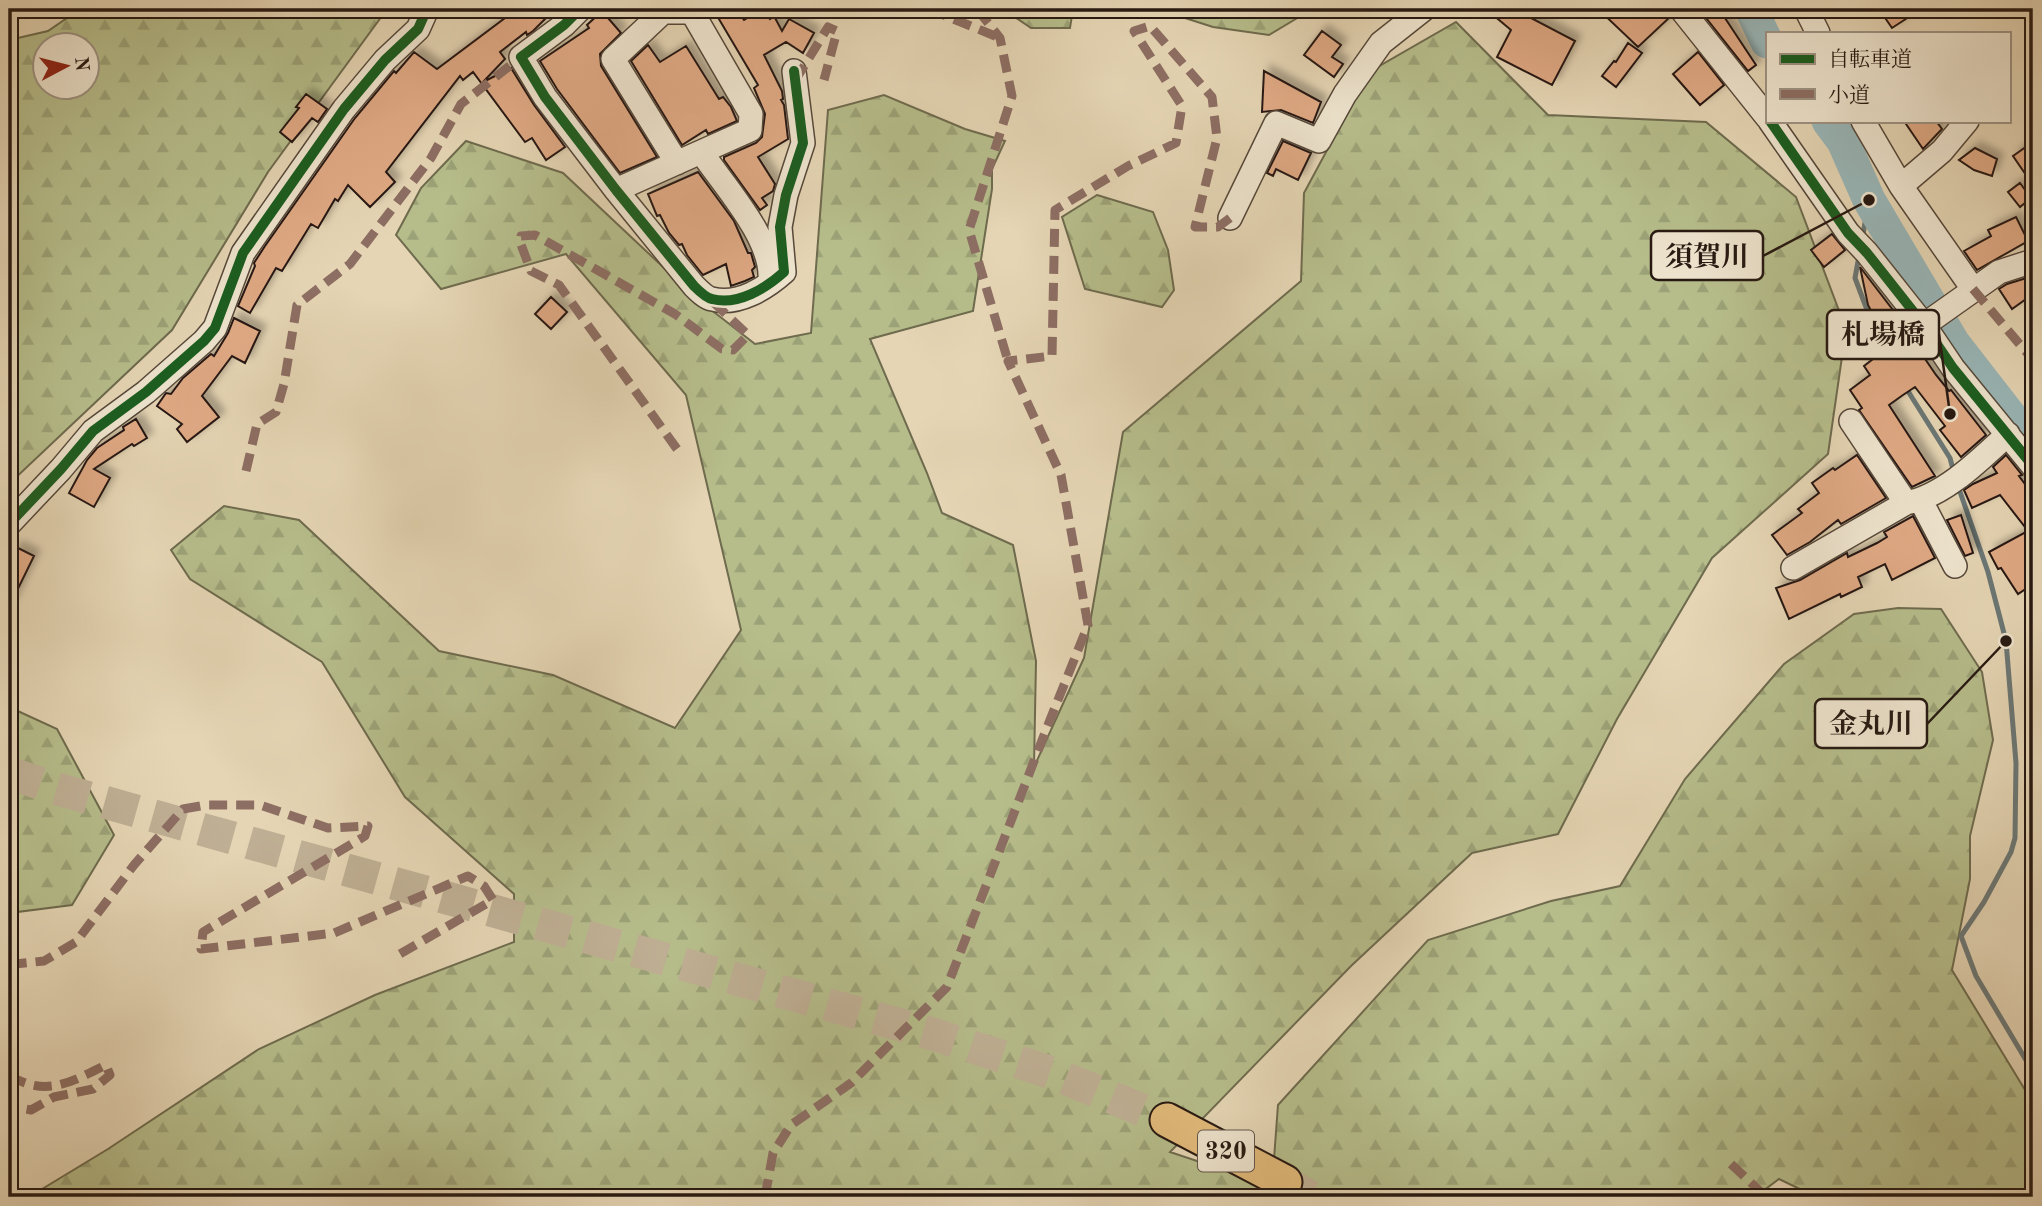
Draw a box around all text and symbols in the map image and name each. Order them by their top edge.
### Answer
north arrow [32,32,102,102]
legend [1766,32,2010,122]
text: 自転車道 [1828,48,1912,71]
text: N [70,56,91,73]
text: 小道 [1828,84,1870,107]
callout: 須賀川 [1651,231,1763,280]
text: 須賀川 [1665,242,1749,273]
callout: 札場橋 [1827,310,1939,359]
text: 札場橋 [1841,320,1925,351]
callout: 金丸川 [1815,699,1927,748]
text: 金丸川 [1829,709,1913,740]
road number: 320 [1198,1130,1254,1171]

